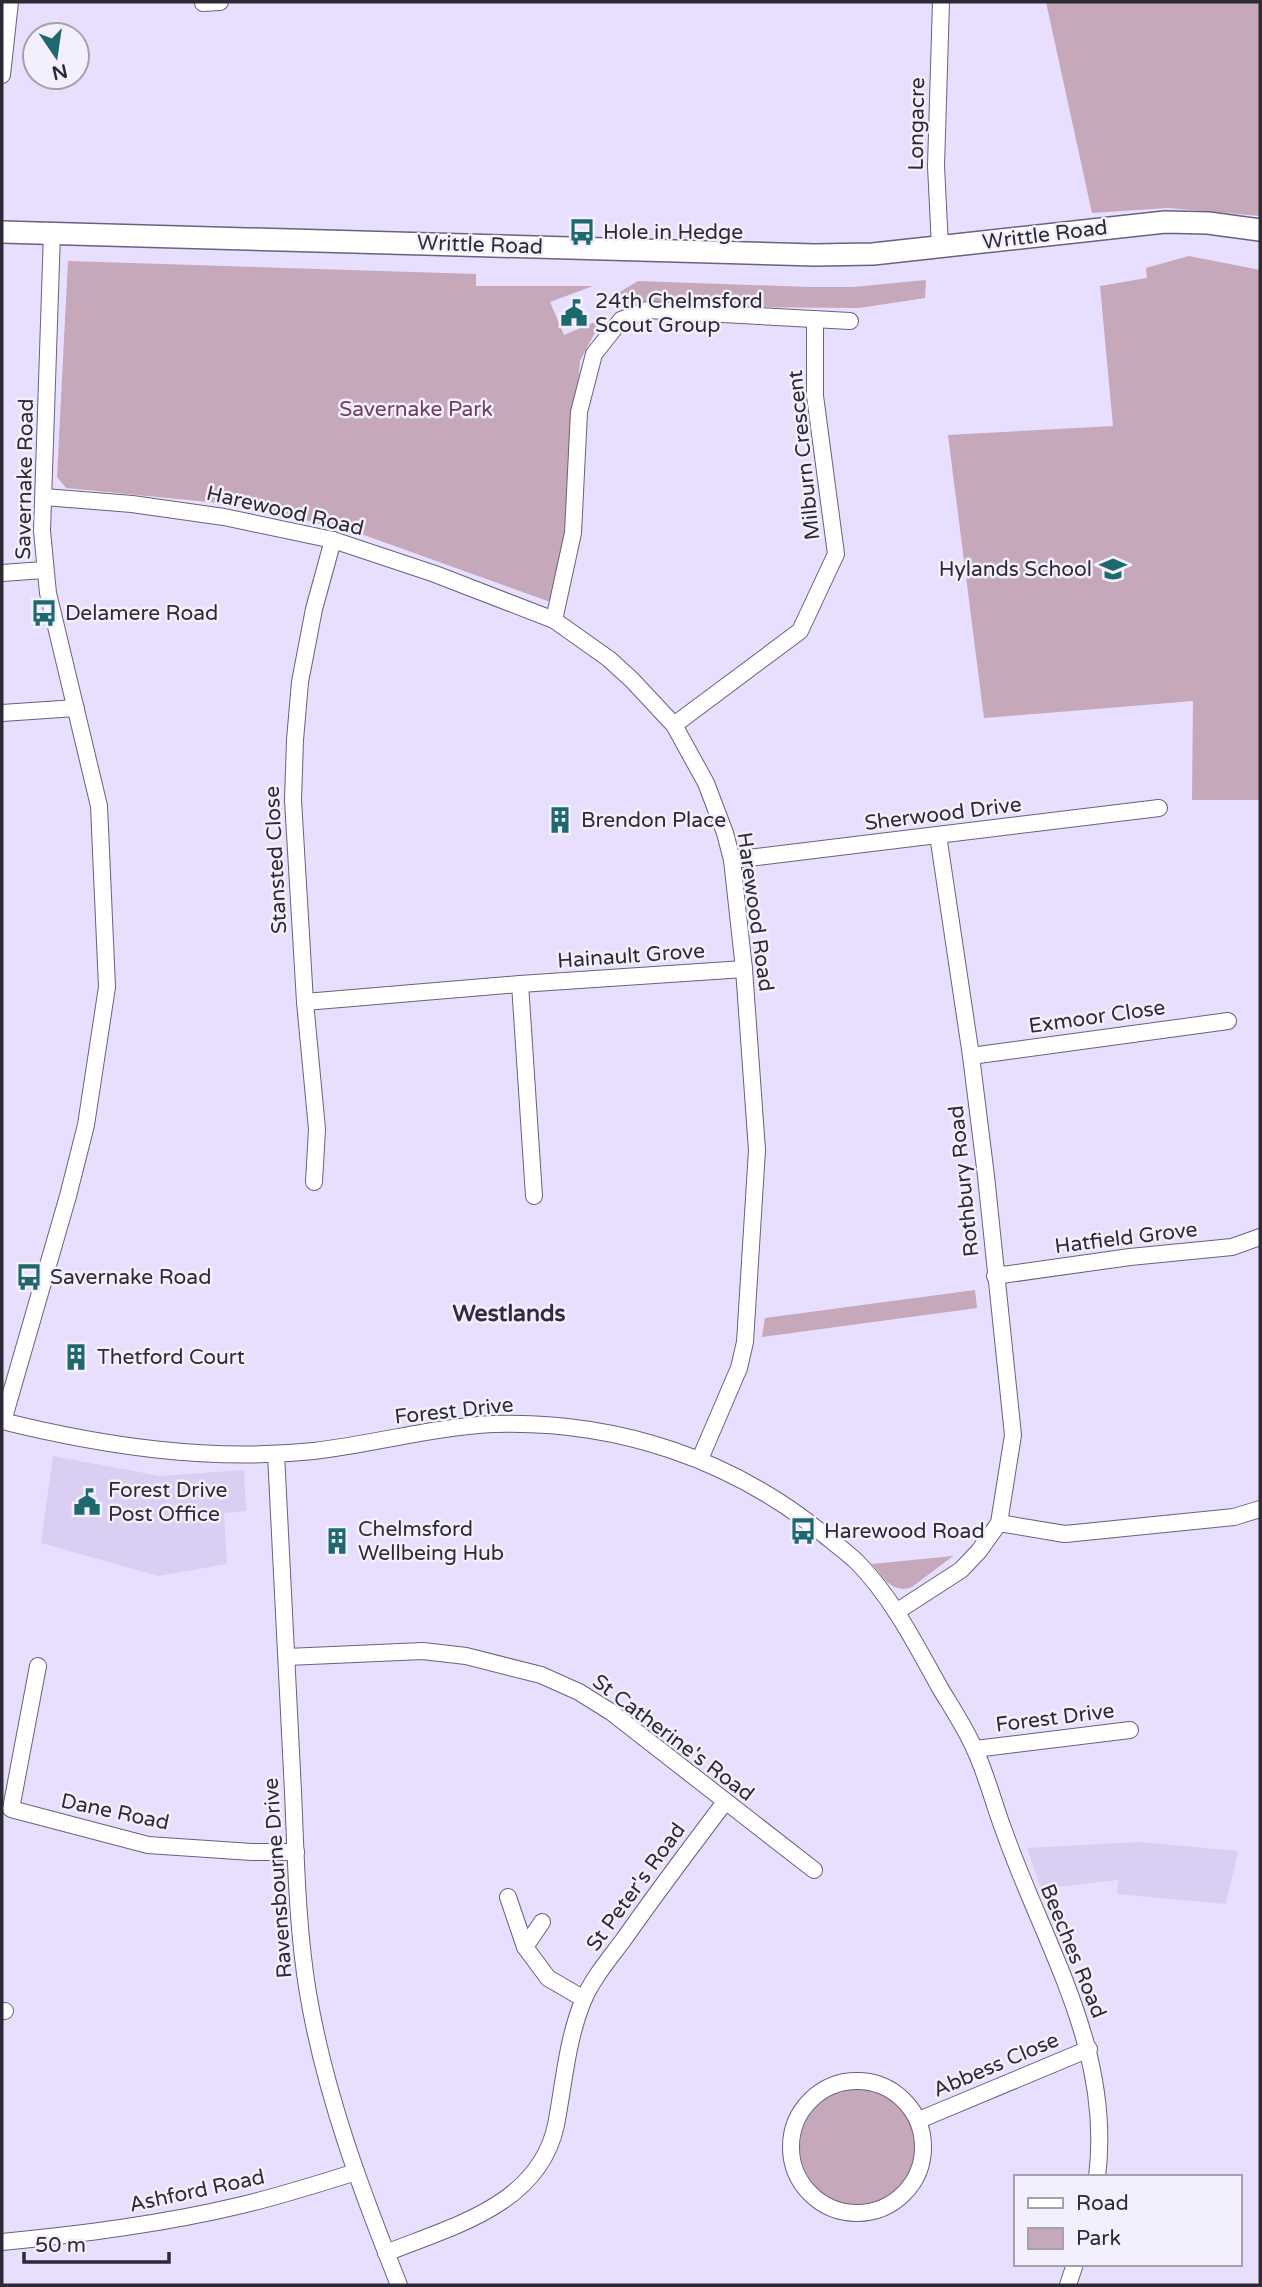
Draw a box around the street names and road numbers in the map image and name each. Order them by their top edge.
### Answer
street label: Longacre [904,77,930,171]
street label: Writtle Road [981,215,1109,255]
street label: Writtle Road [417,230,543,260]
street label: Milburn Crescent [783,369,825,541]
street label: Savernake Road [11,398,39,560]
street label: Harewood Road [204,481,366,541]
street label: Stansted Close [260,785,292,935]
street label: Sherwood Drive [863,792,1023,836]
street label: Harewood Road [731,831,779,993]
street label: Hainault Grove [556,938,706,974]
street label: Exmoor Close [1027,995,1167,1039]
street label: Rothbury Road [944,1104,984,1258]
street label: Hatfield Grove [1053,1217,1199,1259]
street label: Forest Drive [393,1392,515,1430]
street label: St Catherine's Road [587,1669,759,1807]
street label: Forest Drive [994,1698,1116,1738]
street label: Ravensbourne Drive [259,1777,297,1979]
street label: Dane Road [58,1788,172,1836]
street label: St Peter's Road [581,1818,691,1956]
street label: Beeches Road [1035,1880,1111,2022]
street label: Abbess Close [929,2027,1063,2103]
street label: Ashford Road [127,2164,267,2218]

